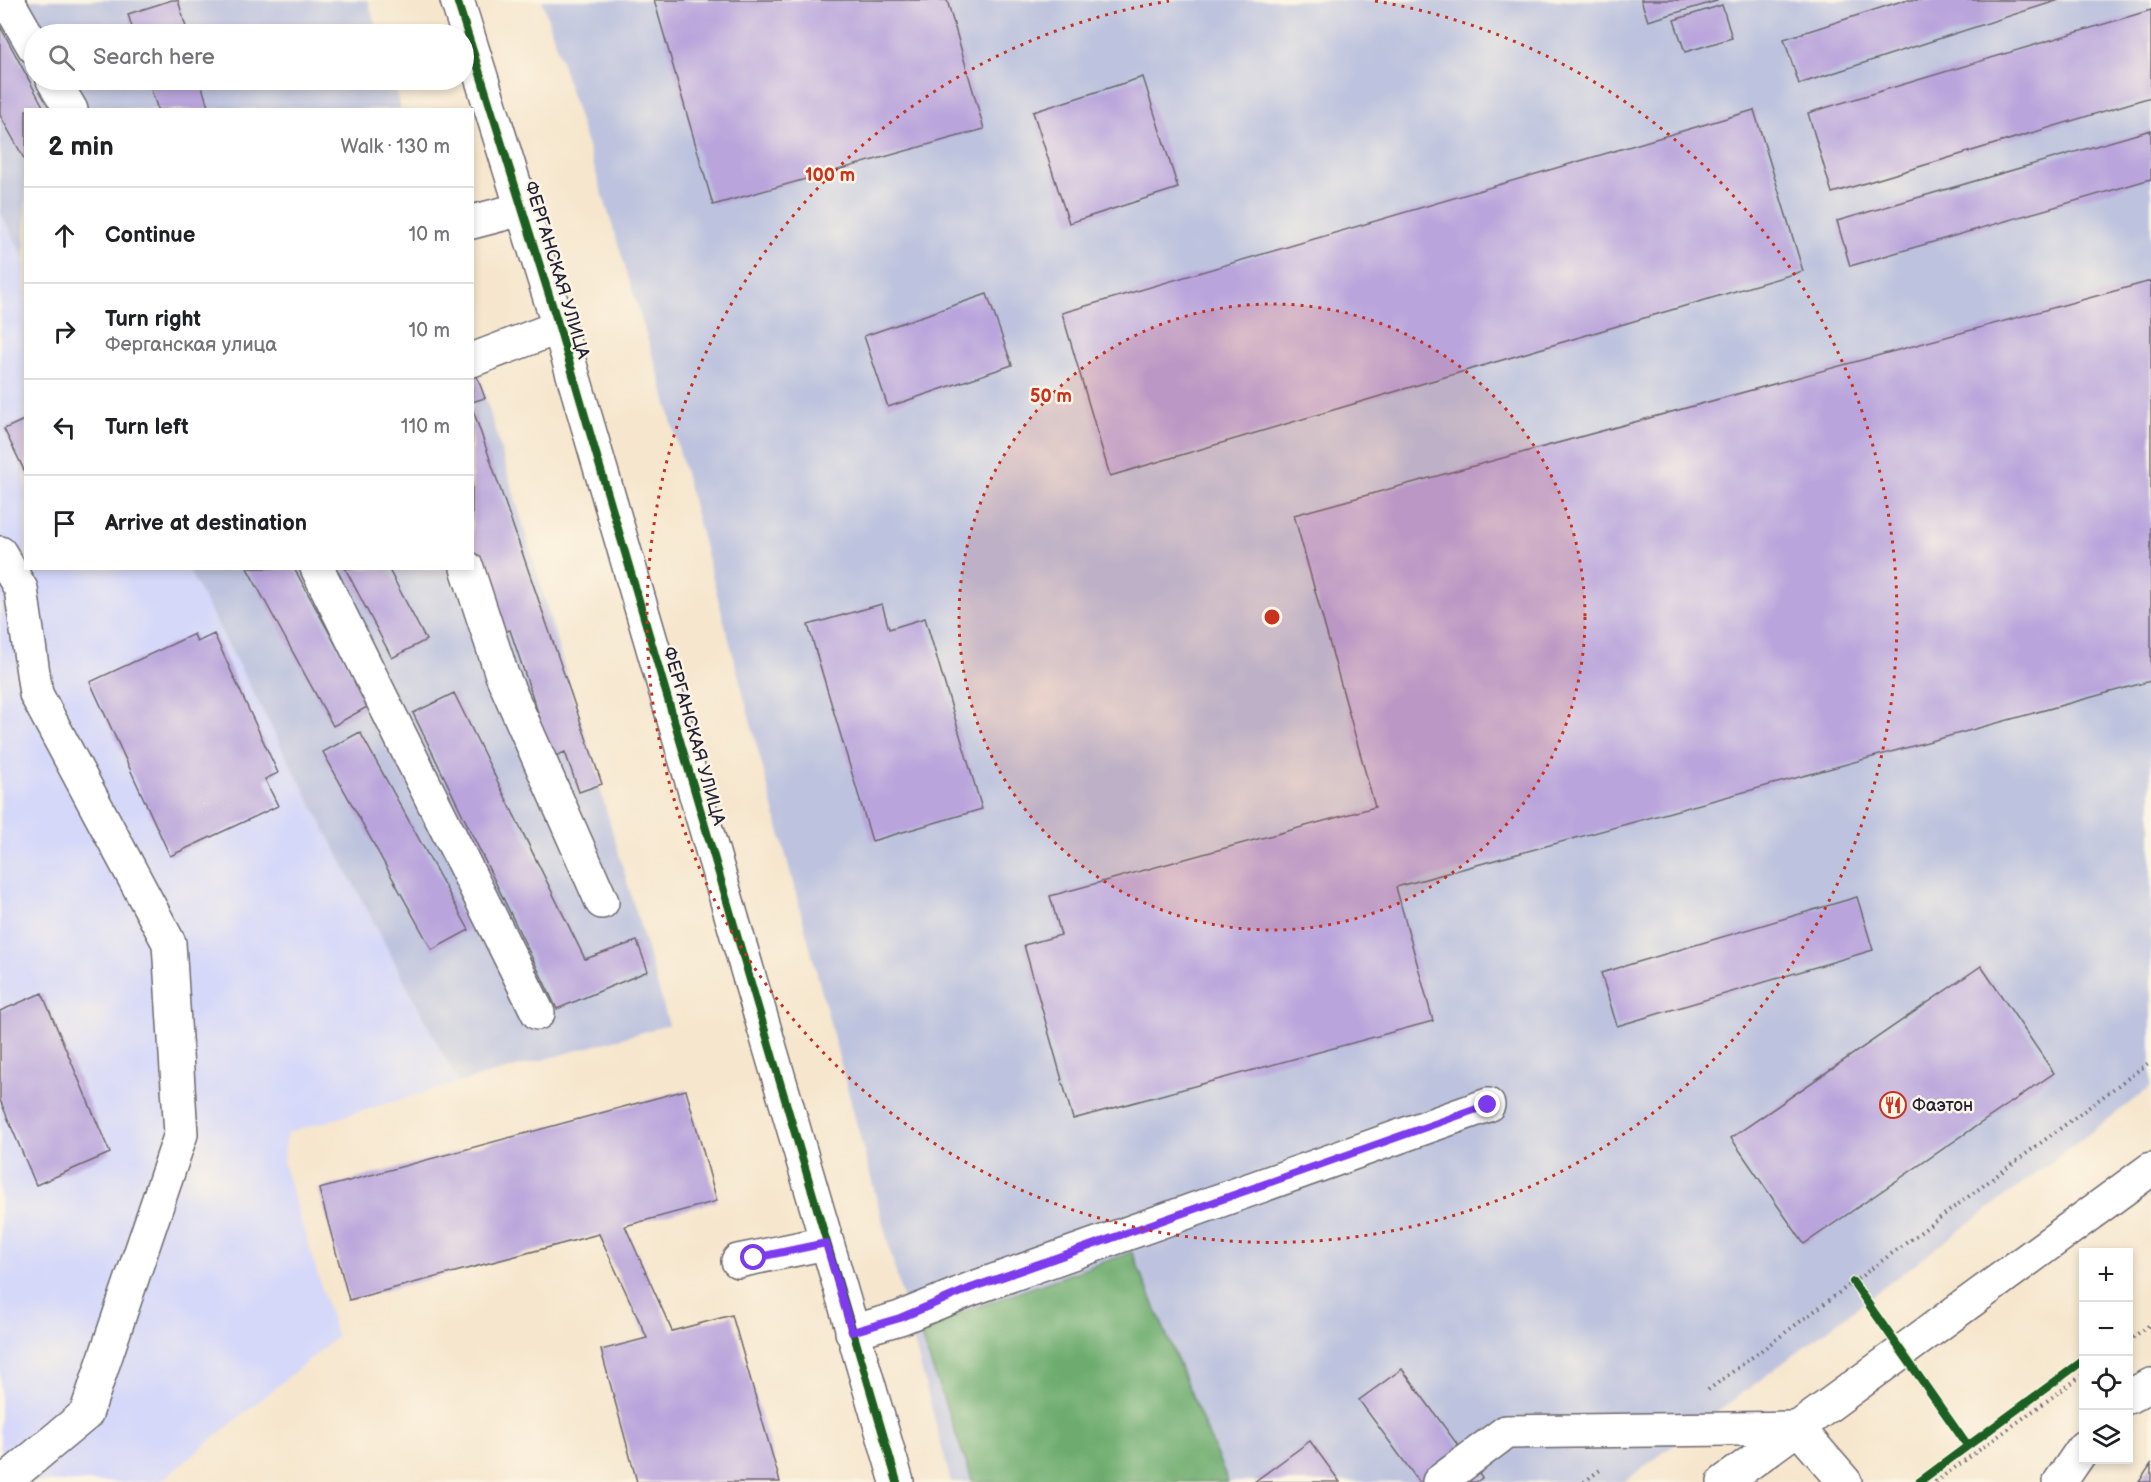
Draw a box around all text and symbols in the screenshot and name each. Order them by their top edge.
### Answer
search box [24,24,474,90]
icon: search [45,41,78,74]
text: Search here [93,44,215,71]
text: 2 min [48,132,114,163]
text: Walk · 130 m [341,135,450,159]
text: 100 m [805,165,855,186]
street label: ФЕРГАНСКАЯ УЛИЦА [520,179,594,361]
icon: ahead [48,219,81,252]
text: Continue [105,222,195,249]
text: 10 m [409,223,450,247]
text: Turn right [105,306,201,333]
icon: right [48,315,81,348]
text: 10 m [409,319,450,343]
text: Ферганская улица [105,333,277,357]
text: 50 m [1030,386,1072,407]
icon: left [48,411,81,444]
text: Turn left [105,414,189,441]
text: 110 m [401,415,450,439]
icon: arrive [48,507,81,540]
text: Arrive at destination [105,510,307,537]
centre of rings [1262,607,1282,627]
street label: ФЕРГАНСКАЯ УЛИЦА [658,644,730,828]
restaurant icon: Фаэтон [1878,1090,1908,1120]
route end [1474,1091,1500,1117]
place label: Фаэтон [1912,1095,1973,1116]
route start [740,1244,766,1270]
map controls [2079,1248,2133,1464]
button: + [2079,1248,2133,1302]
button: − [2079,1302,2133,1356]
button: locate [2079,1356,2133,1410]
button: layers [2079,1410,2133,1464]

